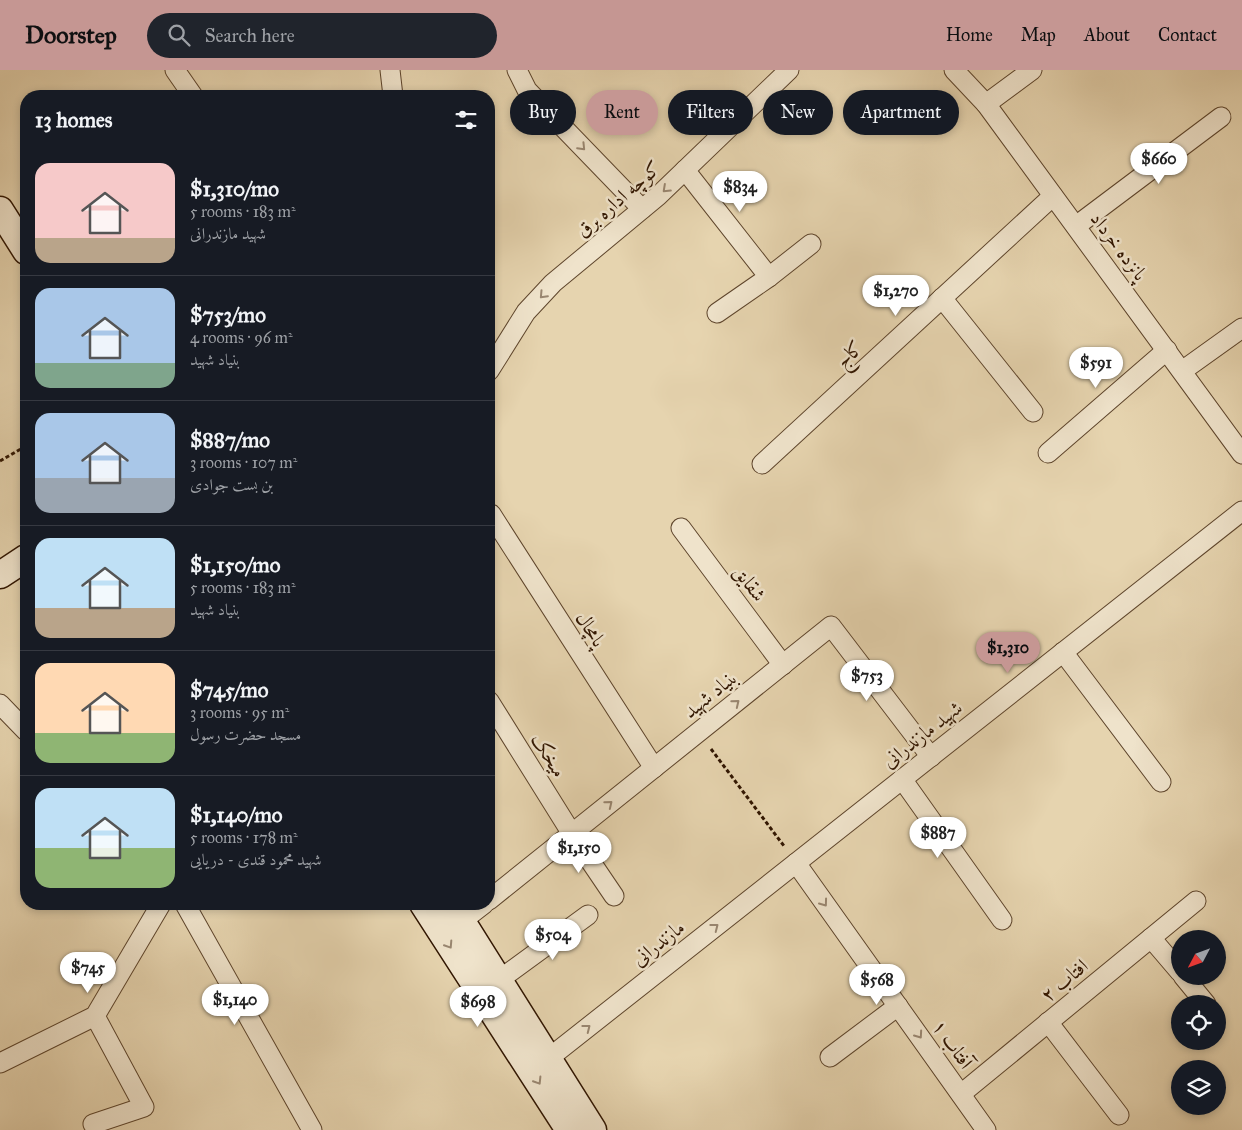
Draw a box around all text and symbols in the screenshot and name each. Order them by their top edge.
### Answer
search box [147,13,497,58]
text: Doorstep [25,20,117,50]
icon: search [165,21,193,49]
text: Search here [205,24,295,47]
text: Home [946,24,993,46]
text: Map [1021,24,1056,46]
text: About [1084,24,1130,46]
text: Contact [1158,24,1217,46]
chip: Buy [510,90,576,135]
chip: Rent [586,90,658,135]
chip: Filters [668,90,753,135]
chip: New [763,90,833,135]
chip: Apartment [843,90,959,135]
icon: filters [452,106,480,134]
text: 13 homes [35,107,112,133]
one-way arrow [576,141,585,150]
pin: $660 [1129,142,1189,185]
text: $660 [1141,149,1177,168]
street label: کوچه اداره برق [571,156,667,244]
pin: $834 [710,170,770,213]
text: $1,310/mo [190,176,279,202]
text: $834 [723,177,757,196]
icon: home [75,183,135,243]
one-way arrow [662,183,671,192]
text: 5 rooms · 183 m² [190,202,296,221]
street label: پانزده خرداد [1083,207,1153,288]
text: شهید مازندرانی [190,224,266,243]
pin: $1,270 [855,274,937,317]
text: $1,270 [873,281,919,300]
one-way arrow [540,289,549,298]
text: $753/mo [190,302,266,328]
icon: home [75,308,135,368]
text: 4 rooms · 96 m² [190,328,293,347]
street label: کاج [830,335,872,377]
pin: $591 [1066,346,1126,389]
text: بنیاد شهید [190,350,240,369]
text: $591 [1080,353,1112,372]
text: $887/mo [190,427,270,453]
icon: home [75,433,135,493]
text: 3 rooms · 107 m² [190,453,297,472]
text: بن بست جوادی [190,475,273,494]
text: $1,150/mo [190,552,280,578]
icon: home [75,558,135,618]
street label: شقایق [728,560,771,607]
text: 5 rooms · 183 m² [190,578,296,597]
text: بنیاد شهید [190,600,240,619]
street label: پامچال [568,607,612,654]
pin: $1,310 [967,632,1049,674]
text: $1,310 [987,638,1029,657]
pin: $753 [837,660,897,702]
street label: بنیاد شهید [678,665,743,724]
text: $753 [851,666,883,685]
text: $745/mo [190,677,268,703]
icon: home [75,683,135,743]
street label: شهید مازندرانی [877,695,967,774]
one-way arrow [730,700,739,708]
text: 3 rooms · 95 m² [190,703,289,722]
text: مسجد حضرت رسول [190,725,301,744]
street label: میخک [526,728,572,782]
one-way arrow [603,801,613,810]
text: $1,140/mo [190,802,283,828]
icon: home [75,808,135,868]
pin: $887 [908,816,968,859]
text: $887 [920,823,956,842]
text: 5 rooms · 178 m² [190,828,298,847]
pin: $1,150 [538,832,620,874]
text: $1,150 [557,838,601,857]
text: شهید محمود قندی - دریایی [190,850,321,869]
one-way arrow [818,897,827,906]
street label: مازندرانی [627,915,689,971]
pin: $504 [523,918,583,961]
one-way arrow [709,924,718,932]
text: $504 [535,925,571,944]
north arrow [1171,930,1226,985]
map controls [1171,930,1226,1115]
one-way arrow [443,939,452,948]
pin: $745 [58,952,118,994]
street label: افتاب ۲ [1036,953,1093,1007]
text: $745 [71,958,105,977]
pin: $568 [847,964,907,1006]
text: $568 [860,970,894,989]
pin: $1,140 [194,984,276,1026]
pin: $698 [448,986,508,1028]
text: $1,140 [213,990,257,1009]
text: $698 [461,992,495,1011]
button: locate [1171,995,1226,1050]
street label: آفتاب ۱ [927,1015,980,1076]
one-way arrow [581,1025,590,1033]
one-way arrow [913,1029,922,1039]
button: layers [1171,1060,1226,1115]
one-way arrow [531,1075,541,1084]

